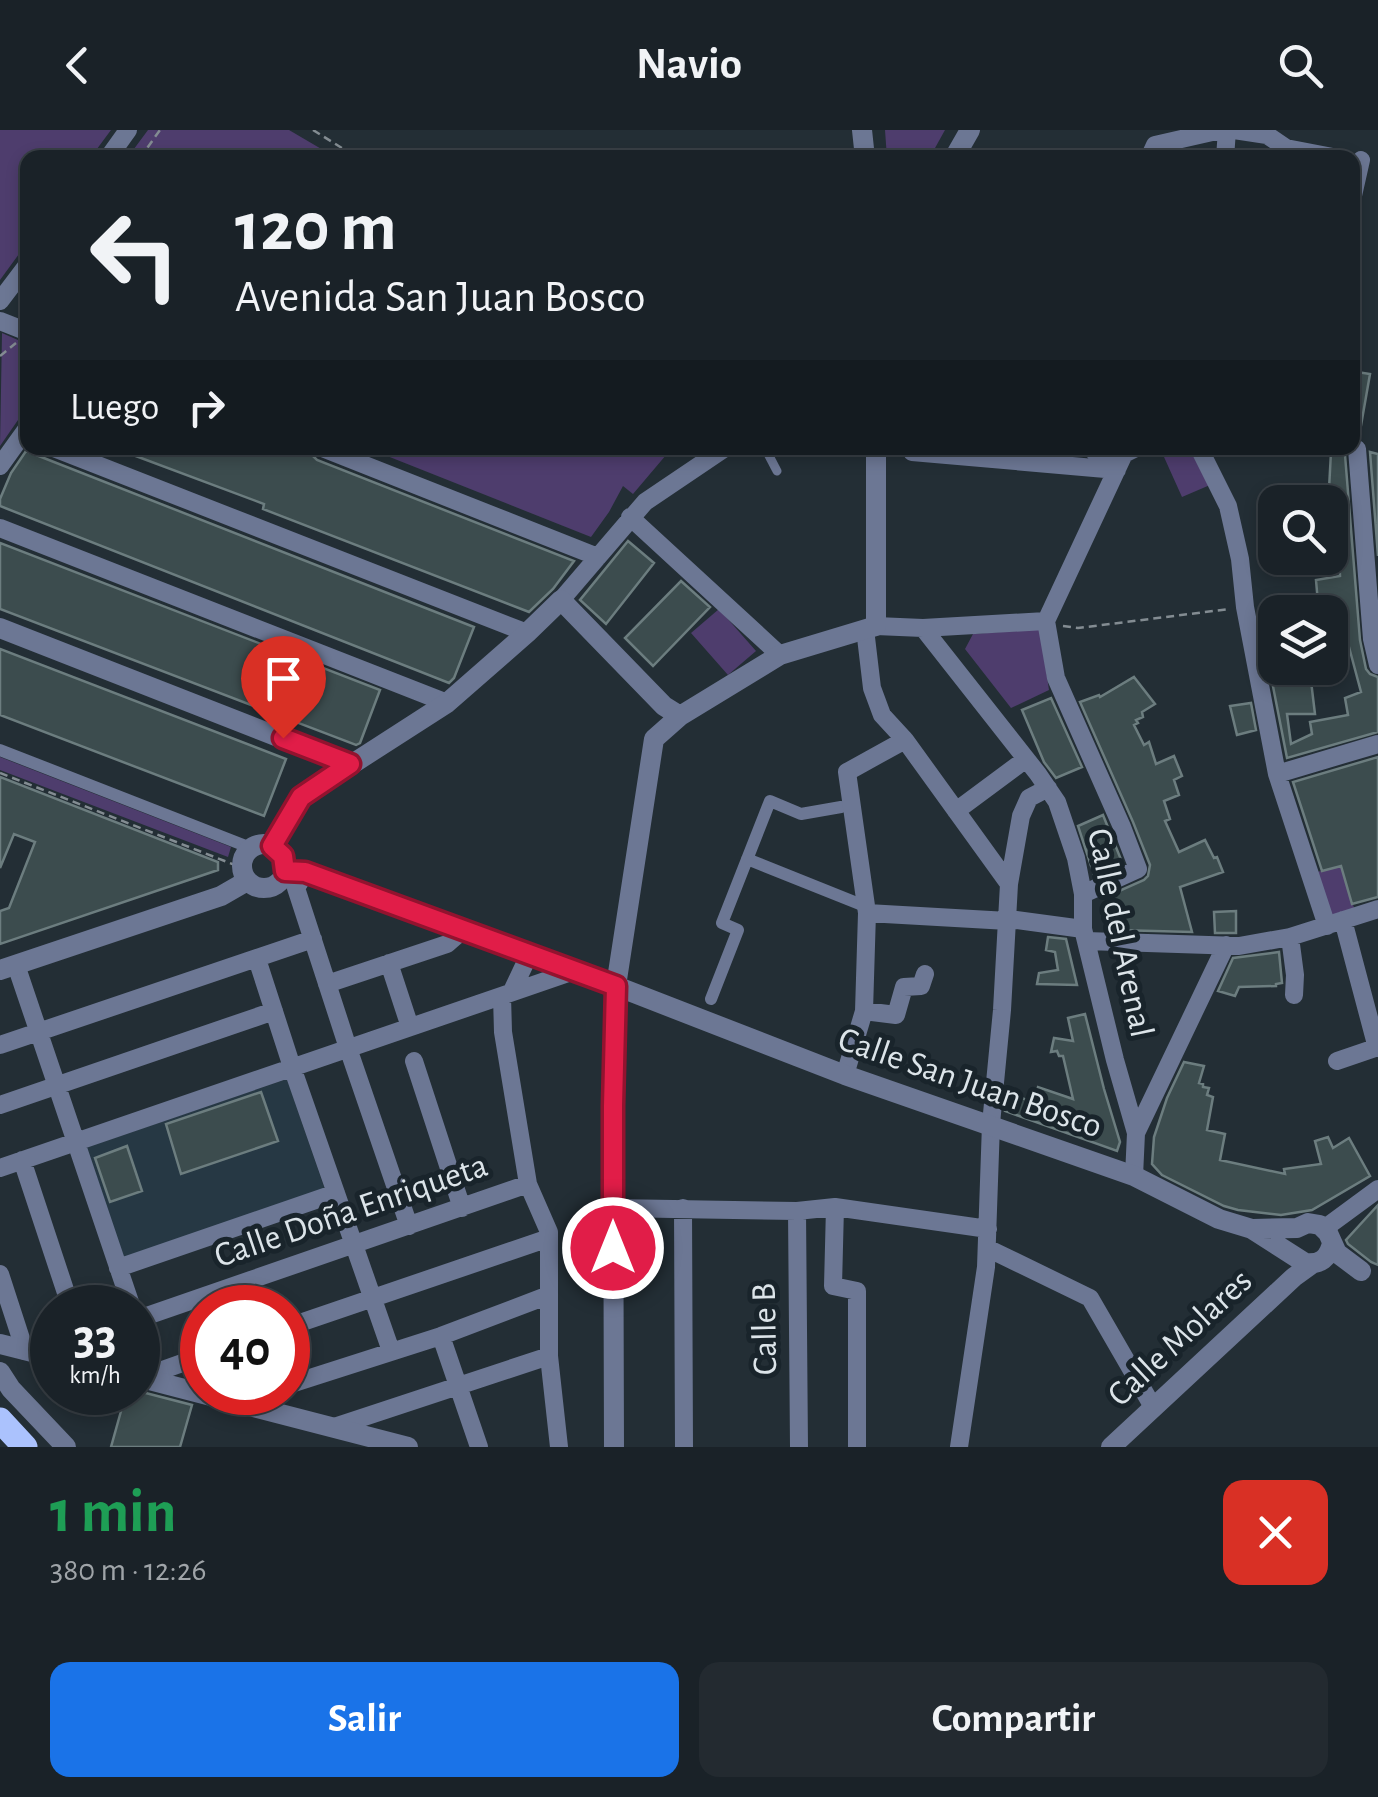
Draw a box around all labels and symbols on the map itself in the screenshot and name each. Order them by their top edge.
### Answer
pin [241,636,326,739]
street label: Calle del Arenal [1081,825,1159,1041]
street label: Calle San Juan Bosco [834,1021,1106,1145]
street label: Calle Doña Enriqueta [210,1148,492,1274]
position arrow [561,1196,665,1300]
street label: Calle Molares [1101,1263,1259,1413]
street label: Calle B [747,1283,783,1375]
speed limit sign: 40 [180,1285,310,1415]

